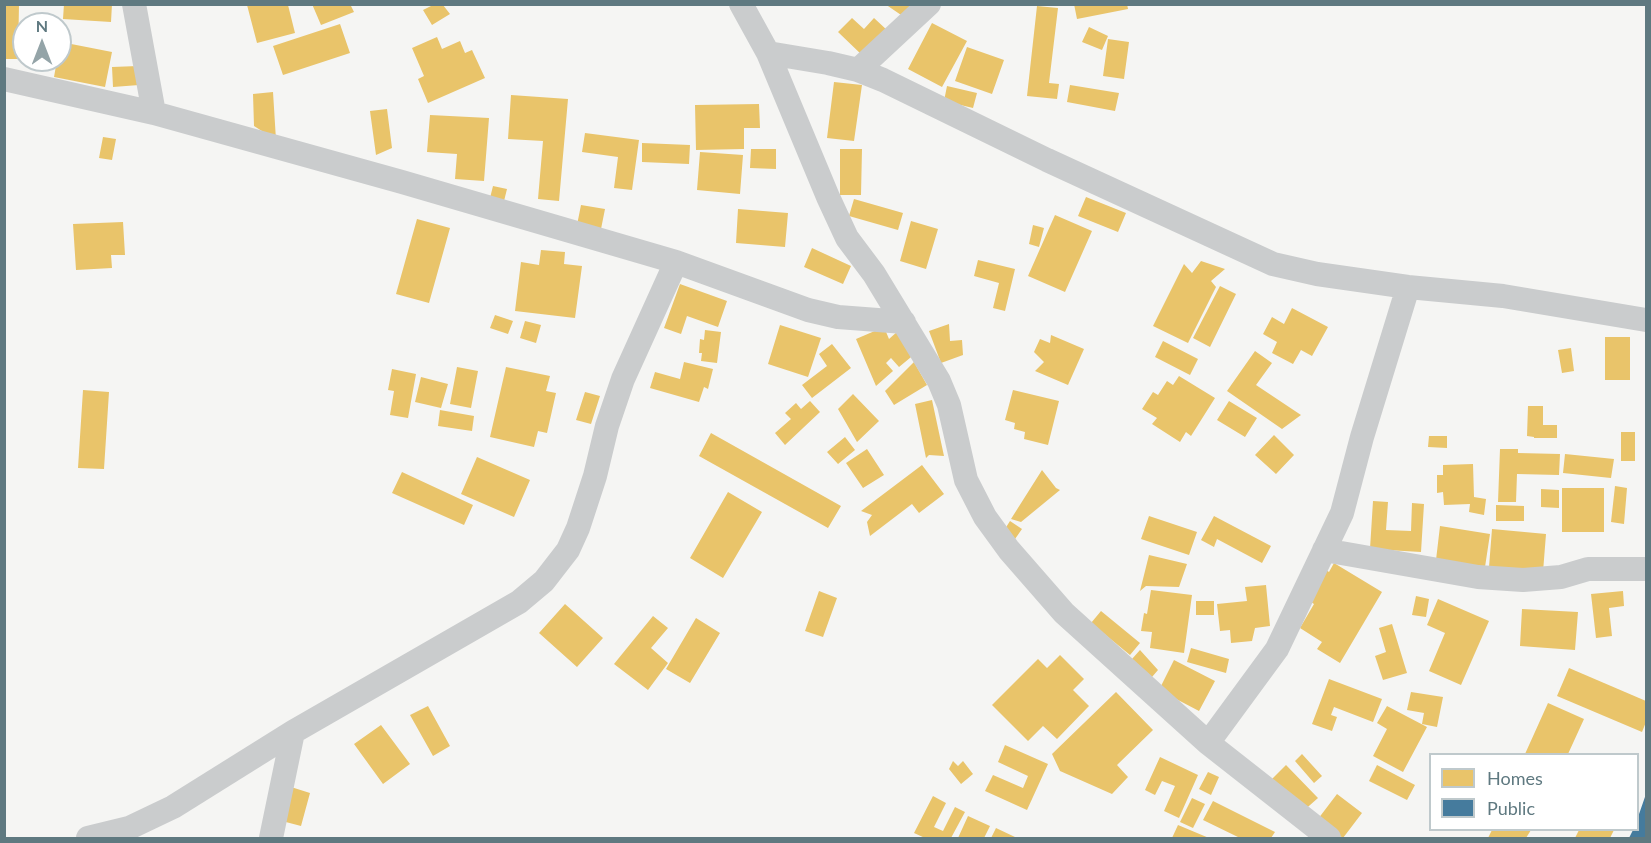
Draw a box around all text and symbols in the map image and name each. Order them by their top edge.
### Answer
north arrow [12,12,72,72]
text: N [36,16,48,35]
legend [1429,753,1639,831]
text: Homes [1487,767,1543,789]
text: Public [1487,797,1535,819]

